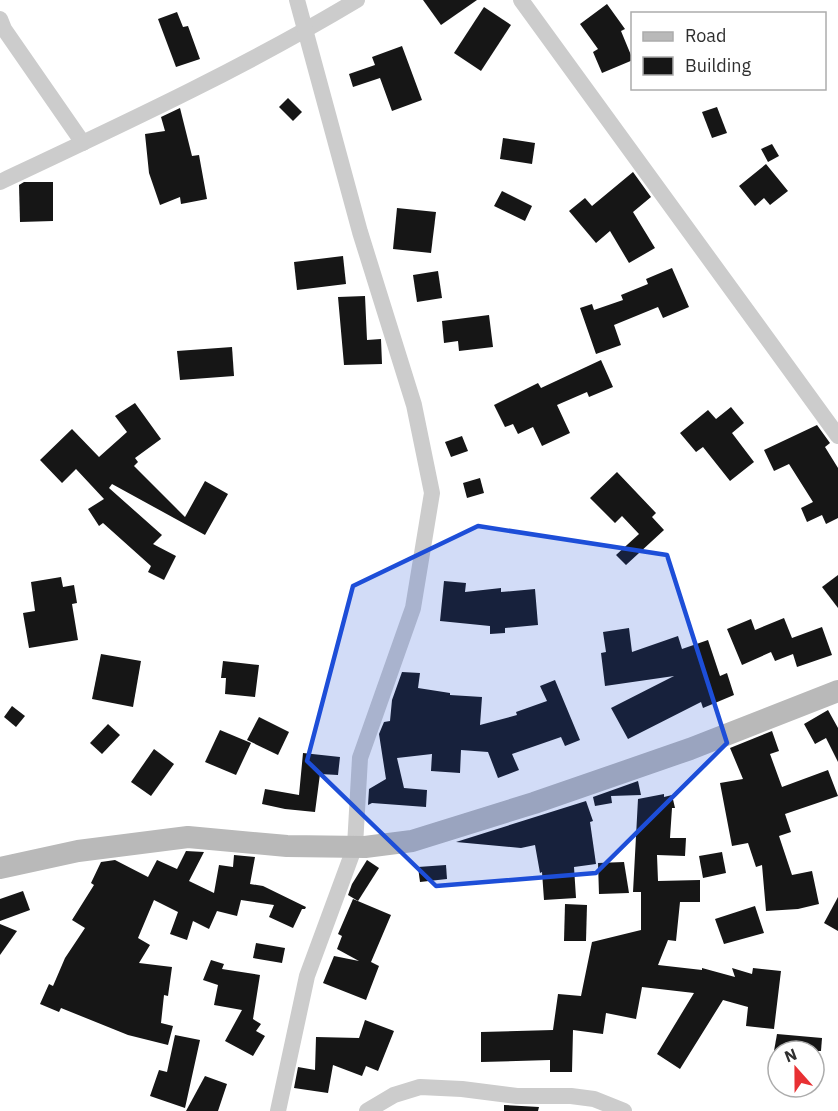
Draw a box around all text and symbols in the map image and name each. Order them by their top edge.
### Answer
legend [631,12,826,90]
text: Road [685,24,726,47]
text: Building [685,54,752,77]
north arrow [766,1039,826,1099]
text: N [782,1044,800,1066]

